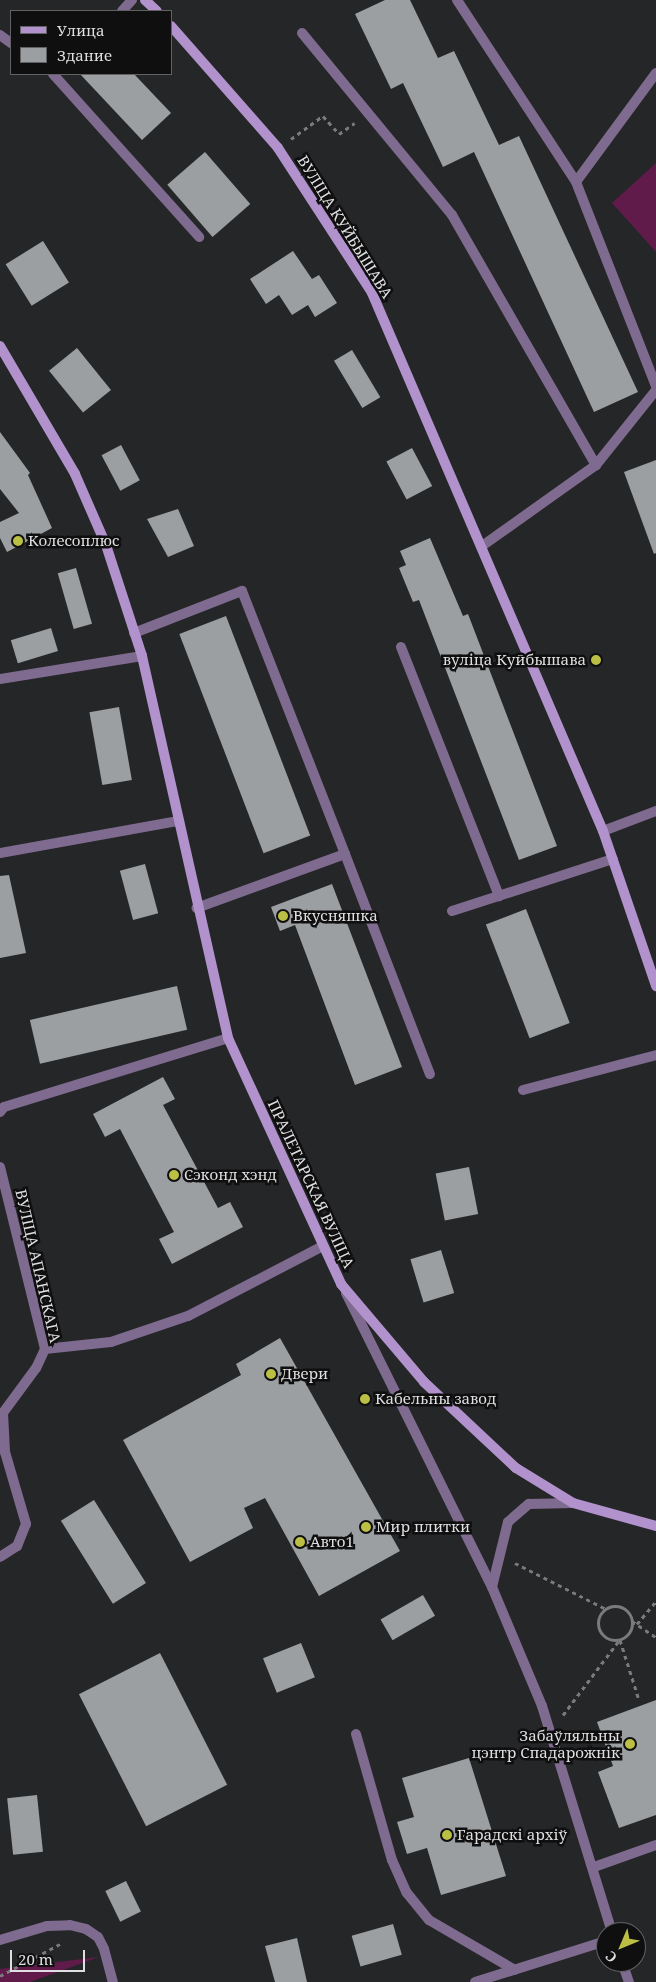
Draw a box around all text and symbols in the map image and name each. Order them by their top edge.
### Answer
legend [10,10,172,75]
text: Улица [57,20,105,40]
text: Здание [57,45,112,65]
street label: ВУЛІЦА КУЙБЫШАВА [294,152,396,302]
place label: Колесоплюс [28,532,119,550]
marker: Колесоплюс [12,535,24,547]
place label: вуліца Куйбышава [443,651,586,669]
marker: вуліца Куйбышава [590,654,602,666]
place label: Вкусняшка [293,907,378,925]
marker: Вкусняшка [277,910,289,922]
street label: ПРАЛЕТАРСКАЯ ВУЛІЦА [264,1097,358,1271]
place label: Сэконд хэнд [184,1166,277,1184]
marker: Сэконд хэнд [168,1169,180,1181]
street label: ВУЛІЦА АПАНСКАГА [12,1188,64,1344]
place label: Двери [281,1365,328,1383]
marker: Двери [265,1368,277,1380]
place label: Кабельны завод [375,1390,496,1408]
marker: Кабельны завод [359,1393,371,1405]
place label: Мир плитки [376,1518,470,1536]
marker: Мир плитки [360,1521,372,1533]
place label: Авто1 [310,1533,354,1551]
marker: Авто1 [294,1536,306,1548]
place label: Забаўляльны цэнтр Спадарожнік [471,1726,620,1761]
marker: Забаўляльны цэнтр Спадарожнік [624,1738,636,1750]
place label: Гарадскі архіў [457,1826,567,1844]
marker: Гарадскі архіў [441,1829,453,1841]
north arrow [596,1922,646,1972]
scale bar [12,1940,88,1972]
text: С [601,1947,621,1967]
text: 20 m [18,1949,53,1969]

